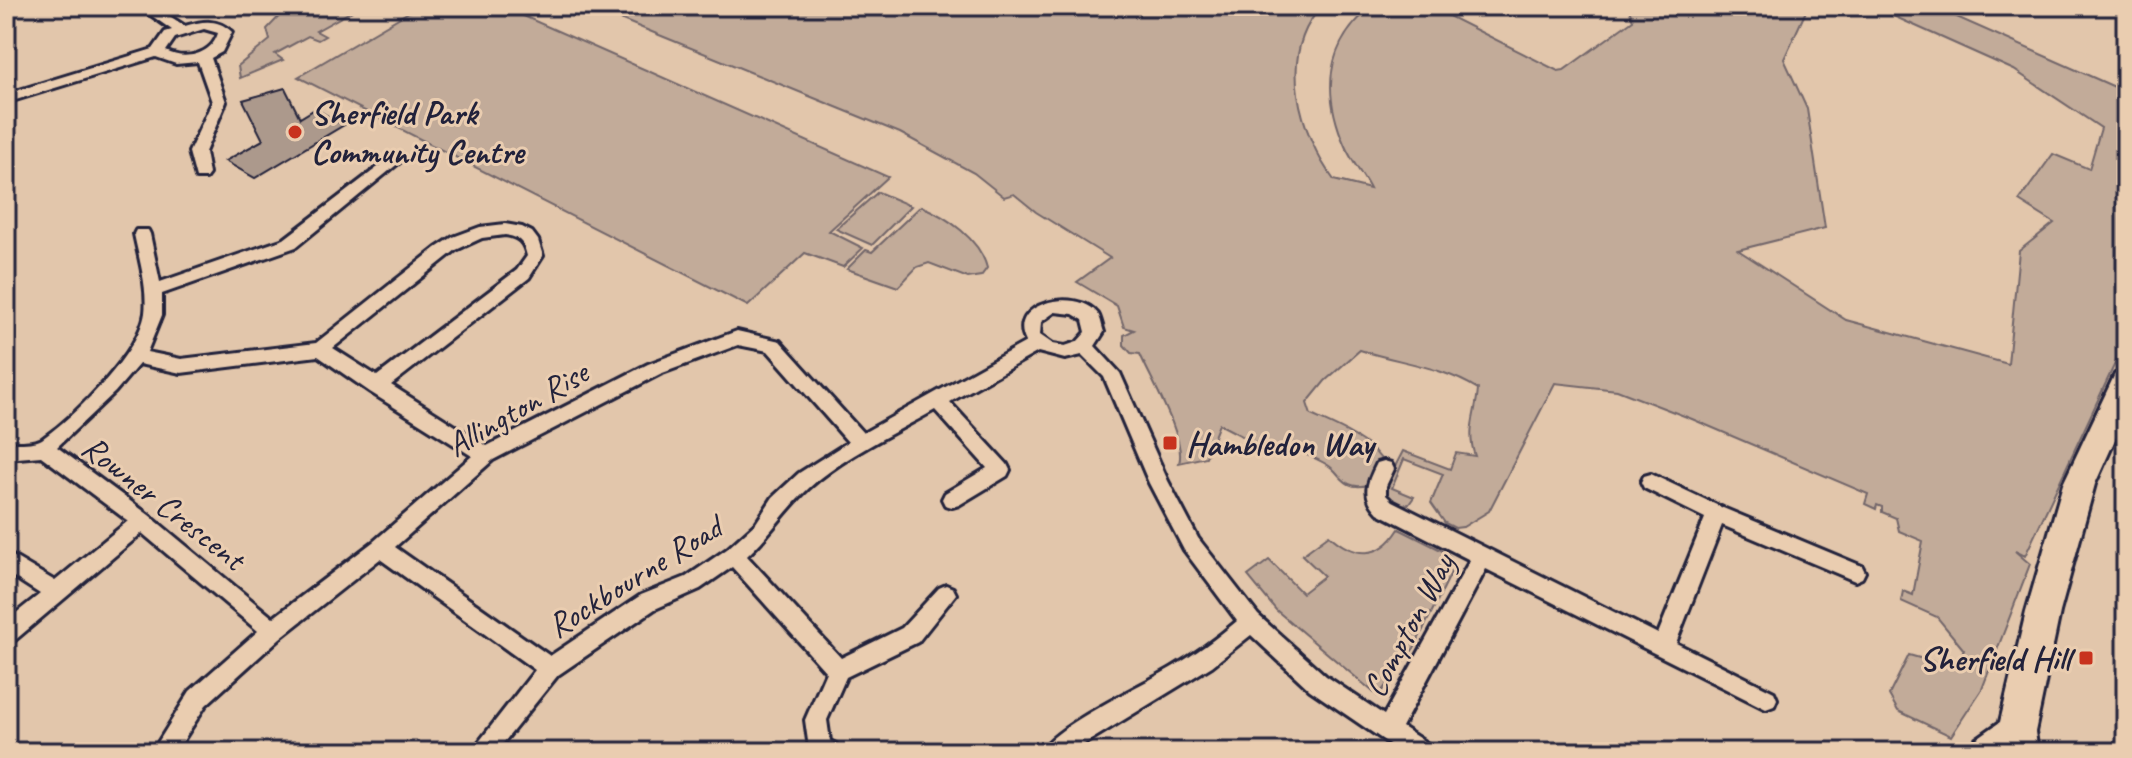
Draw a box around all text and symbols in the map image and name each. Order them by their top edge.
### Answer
place label: Sherfield Park Community Centre [311,91,526,173]
marker: Sherfield Park Community Centre [286,123,304,141]
street label: Allington Rise [439,349,598,466]
place label: Hambledon Way [1186,422,1377,465]
street label: Rowner Crescent [74,425,257,582]
marker: Hambledon Way [1161,434,1179,452]
street label: Rockbourne Road [539,503,733,647]
street label: Compton Way [1353,544,1465,705]
place label: Sherfield Hill [1920,637,2076,680]
marker: Sherfield Hill [2077,649,2095,667]

